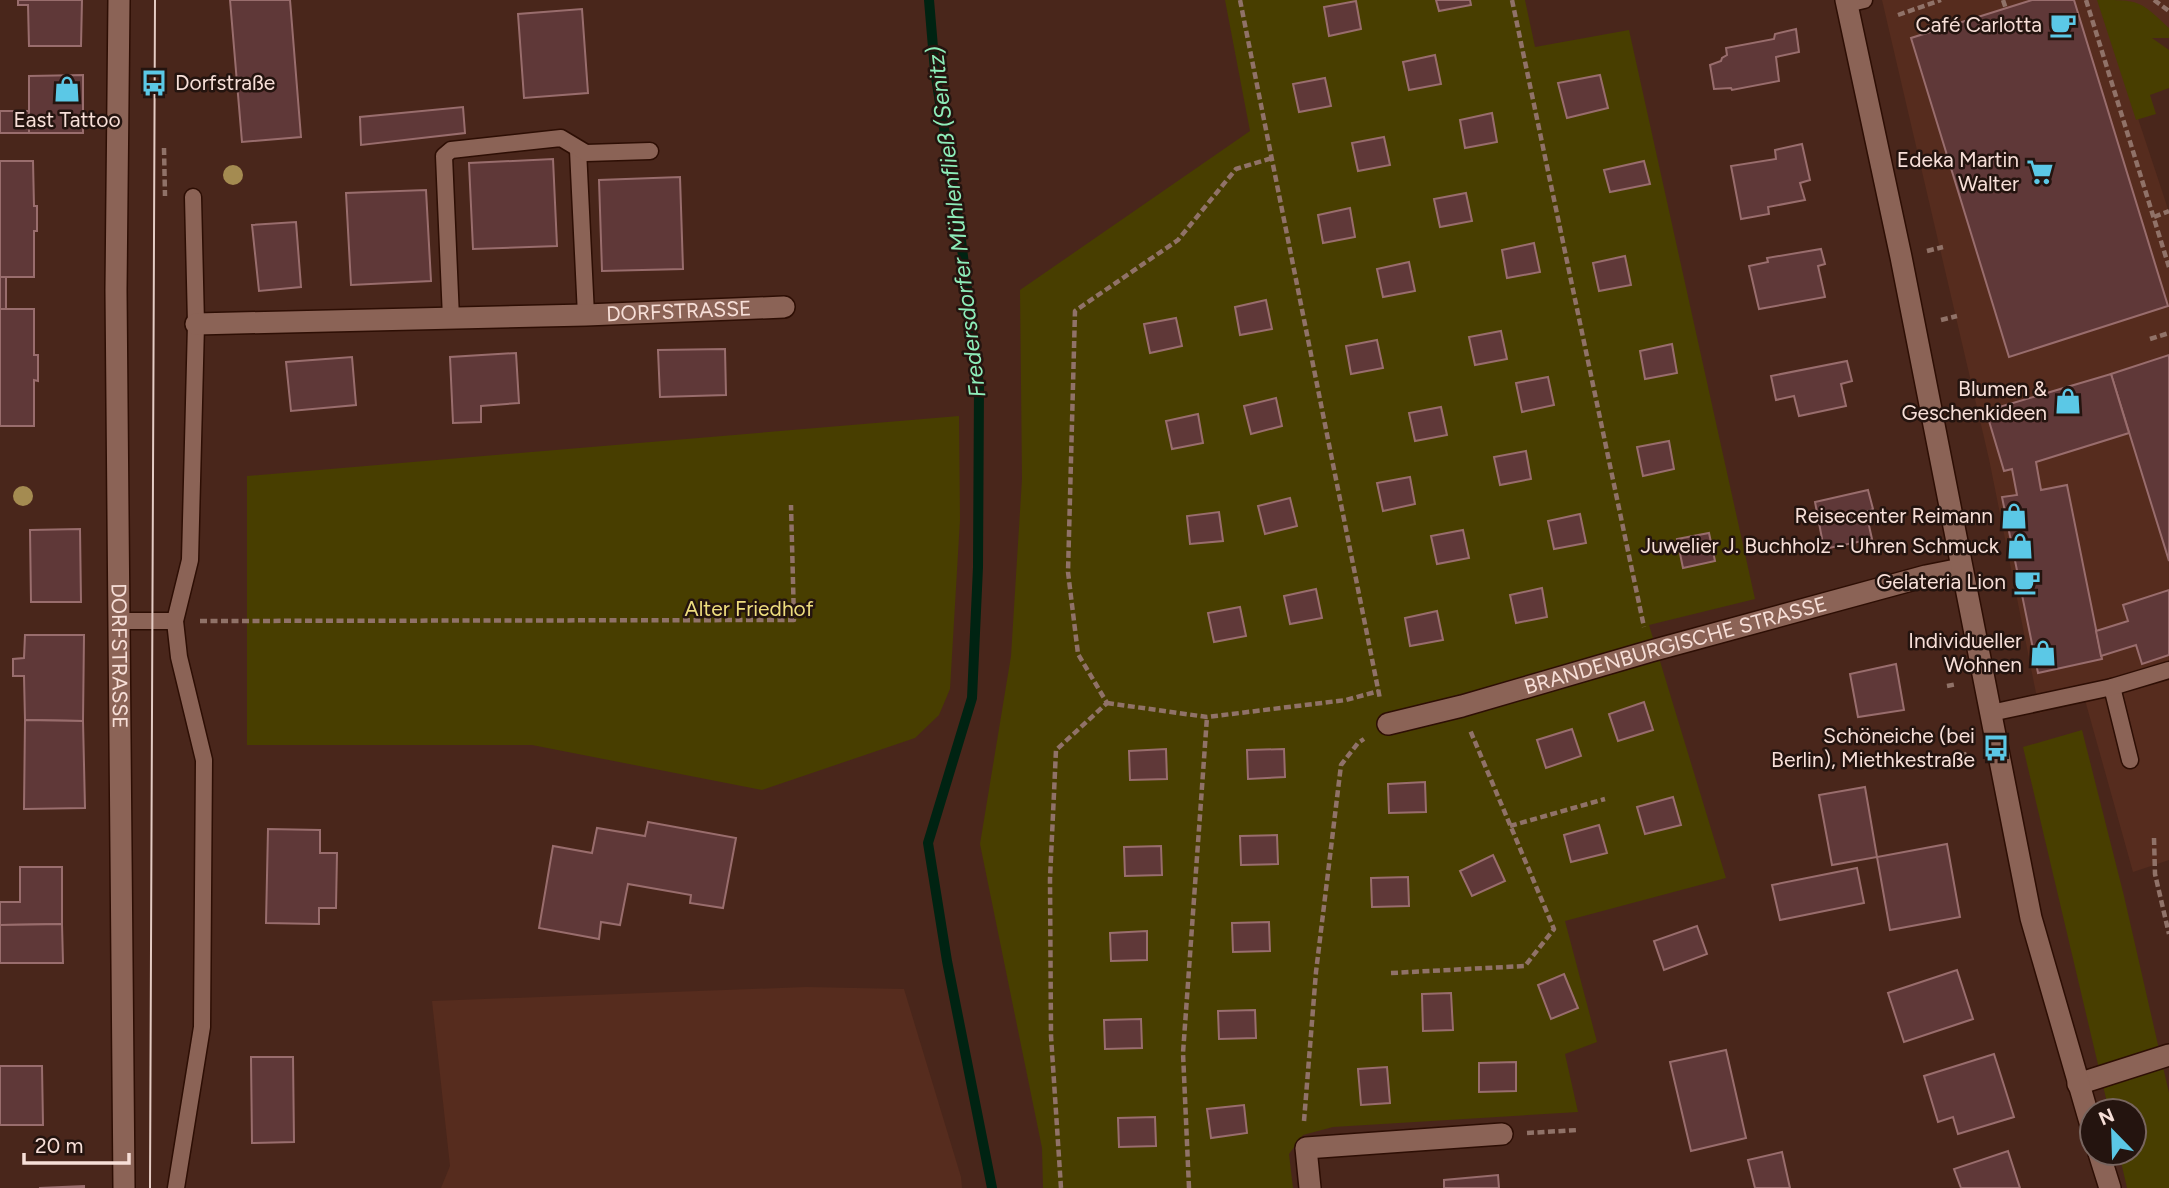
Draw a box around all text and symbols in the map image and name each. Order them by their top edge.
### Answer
cafe icon: Café Carlotta [2048,10,2078,40]
place label: Café Carlotta [1916,12,2042,37]
water label: Fredersdorfer Mühlenfließ (Senitz) [921,45,991,399]
bus stop icon: Dorfstraße [139,68,169,98]
place label: Dorfstraße [175,70,275,95]
shop icon: East Tattoo [52,74,82,104]
place label: East Tattoo [13,107,121,132]
place label: Edeka Martin Walter [1897,147,2019,196]
supermarket icon: Edeka Martin Walter [2025,157,2055,187]
street label: DORFSTRASSE [606,295,752,326]
place label: Blumen & Geschenkideen [1902,376,2047,425]
shop icon: Blumen & Geschenkideen [2053,386,2083,416]
shop icon: Reisecenter Reimann [1999,501,2029,531]
place label: Reisecenter Reimann [1795,503,1993,528]
shop icon: Juwelier J. Buchholz - Uhren Schmuck [2005,531,2035,561]
place label: Juwelier J. Buchholz - Uhren Schmuck [1640,533,2000,558]
cafe icon: Gelateria Lion [2012,567,2042,597]
place label: Gelateria Lion [1876,569,2006,594]
street label: DORFSTRASSE [107,583,133,729]
street label: BRANDENBURGISCHE STRASSE [1521,591,1829,699]
park label: Alter Friedhof [684,596,814,621]
place label: Individueller Wohnen [1908,628,2022,677]
shop icon: Individueller Wohnen [2028,638,2058,668]
place label: Schöneiche (bei Berlin), Miethkestraße [1771,723,1975,772]
bus stop icon: Schöneiche (bei Berlin), Miethkestraße [1981,733,2011,763]
north arrow [2078,1097,2148,1167]
text: N [2095,1103,2118,1130]
scale bar [24,1122,130,1166]
text: 20 m [35,1133,83,1158]

